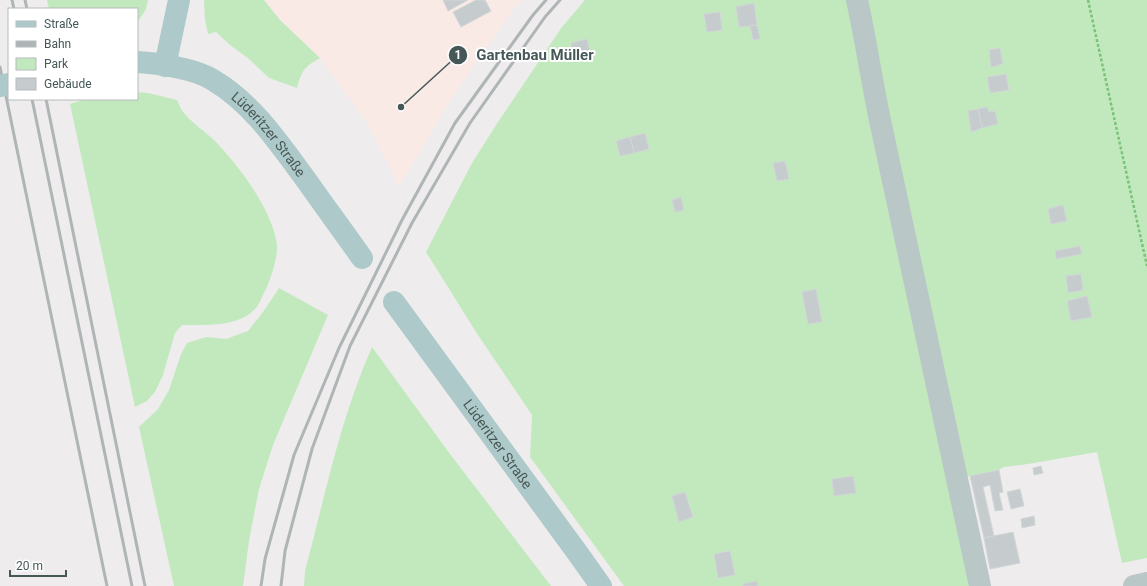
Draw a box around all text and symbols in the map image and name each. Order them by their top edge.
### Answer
legend [8,8,138,100]
text: Straße [44,17,79,31]
text: Bahn [44,37,71,51]
callout: Gartenbau Müller [448,41,602,68]
text: Gartenbau Müller [476,46,594,64]
text: 1 [455,48,461,62]
text: Park [44,57,69,71]
text: Gebäude [44,77,92,91]
street label: Lüderitzer Straße [228,88,309,180]
street label: Lüderitzer Straße [460,396,536,492]
scale bar [10,552,66,578]
text: 20 m [16,559,43,573]

